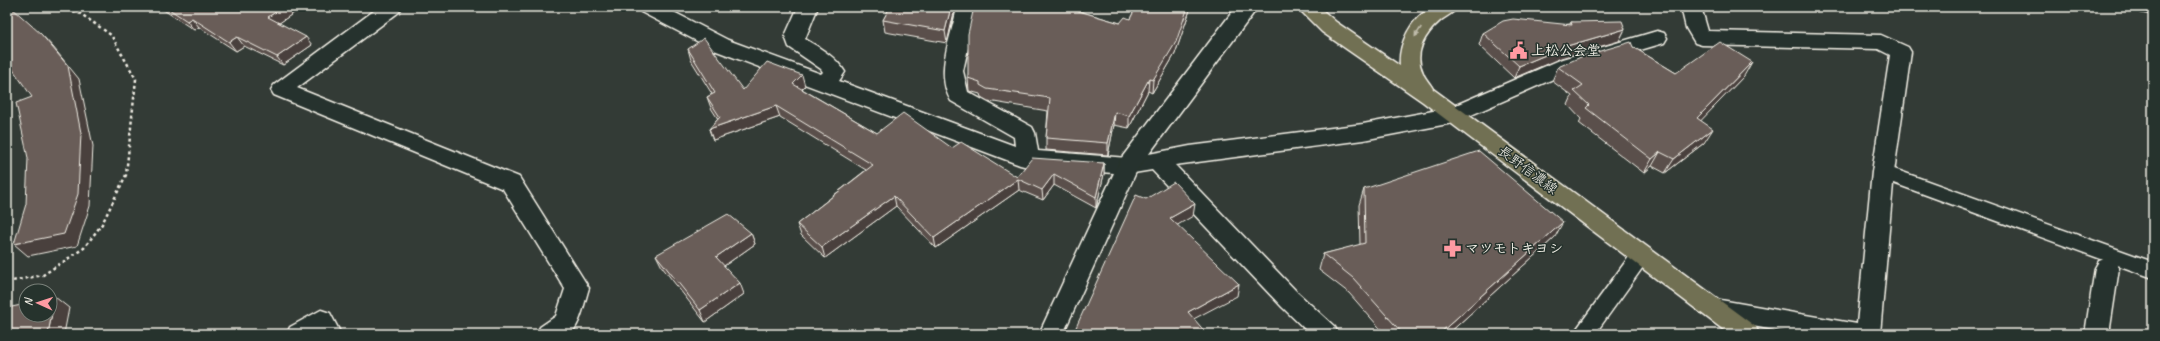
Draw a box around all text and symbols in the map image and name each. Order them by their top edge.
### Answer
one-way arrow [1414,27,1422,37]
public building icon: 上松公会堂 [1508,40,1528,60]
place label: 上松公会堂 [1531,42,1601,59]
street label: 長野信濃線 [1495,142,1561,198]
pharmacy icon: マツモトキヨシ [1442,238,1462,258]
place label: マツモトキヨシ [1465,240,1563,257]
north arrow [18,283,58,323]
text: N [21,297,35,306]

